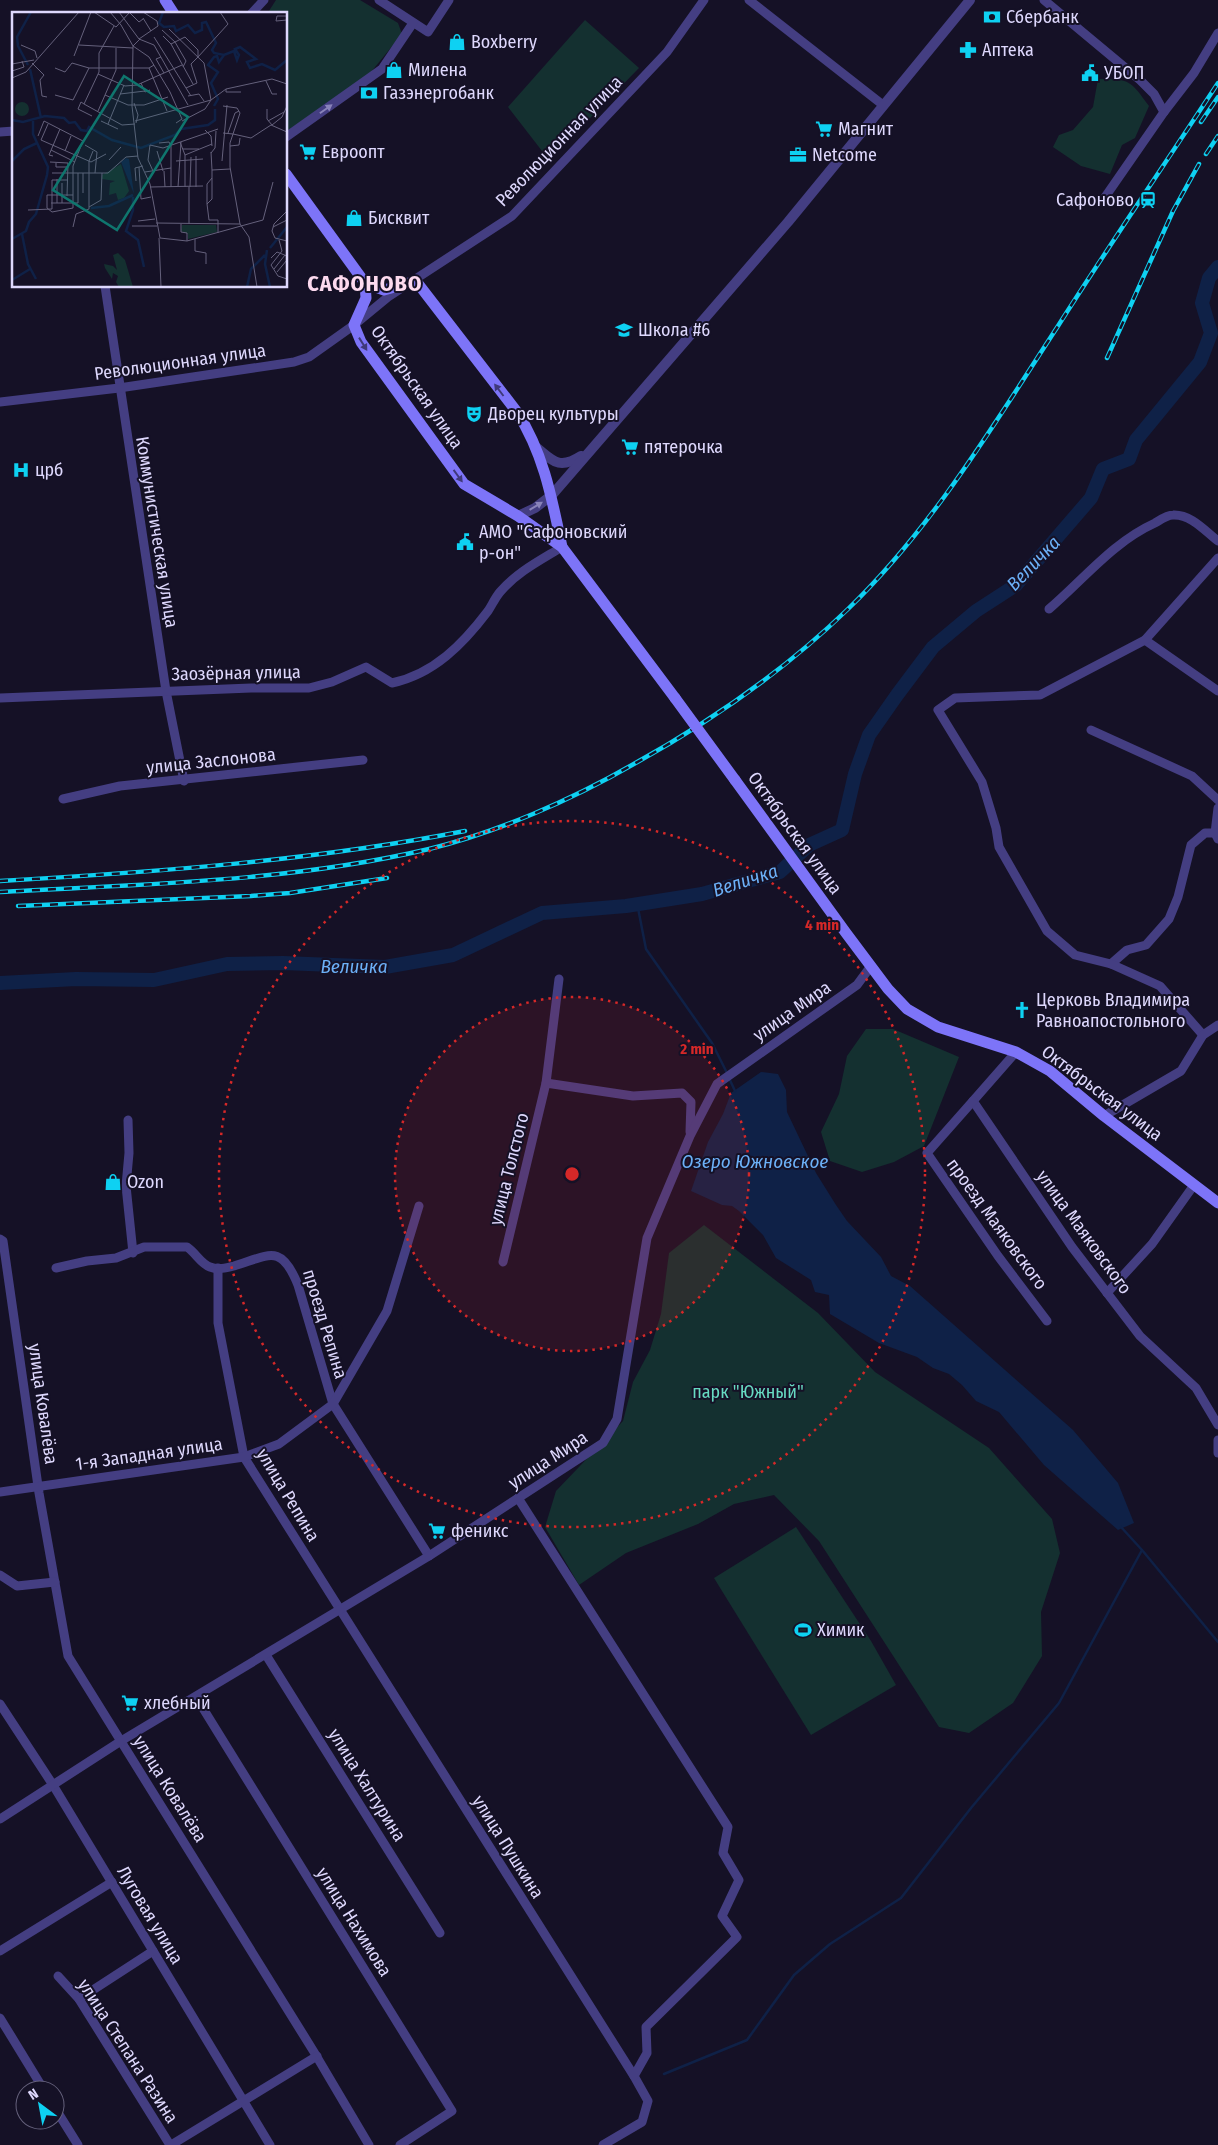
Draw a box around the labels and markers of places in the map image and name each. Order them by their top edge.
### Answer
place label: Сбербанк [1006,6,1079,28]
bank icon: Сбербанк [982,7,1002,27]
place label: Boxberry [471,31,537,53]
shop icon: Boxberry [447,32,467,52]
place label: Аптека [982,39,1034,61]
pharmacy icon: Аптека [958,40,978,60]
place label: Милена [408,59,467,81]
shop icon: Милена [384,60,404,80]
place label: УБОП [1103,62,1144,84]
public building icon: УБОП [1080,63,1100,83]
place label: Газэнергобанк [383,82,494,104]
bank icon: Газэнергобанк [359,83,379,103]
place label: Магнит [838,118,894,140]
supermarket icon: Магнит [814,119,834,139]
place label: Евроопт [322,141,385,163]
supermarket icon: Евроопт [298,142,318,162]
place label: Netcome [812,144,877,166]
office icon: Netcome [788,145,808,165]
place label: Сафоново [1056,189,1134,211]
station icon: Сафоново [1138,190,1158,210]
place label: Бисквит [368,207,430,229]
shop icon: Бисквит [344,208,364,228]
place label: Школа #6 [638,319,710,341]
school or university icon: Школа #6 [614,320,634,340]
place label: Дворец культуры [487,403,619,425]
theatre icon: Дворец культуры [464,404,484,424]
place label: пятерочка [644,436,723,458]
supermarket icon: пятерочка [620,437,640,457]
place label: црб [35,459,63,481]
hospital icon: црб [11,460,31,480]
place label: АМО "Сафоновский р-он" [479,521,627,564]
public building icon: АМО "Сафоновский р-он" [455,532,475,552]
place label: Церковь Владимира Равноапостольного [1036,989,1190,1032]
church icon: Церковь Владимира Равноапостольного [1012,1000,1032,1020]
centre of rings [563,1165,581,1183]
place label: Ozon [127,1171,164,1193]
shop icon: Ozon [103,1172,123,1192]
place label: феникс [451,1520,509,1542]
supermarket icon: феникс [427,1521,447,1541]
place label: Химик [817,1619,865,1641]
sports icon: Химик [793,1620,813,1640]
place label: хлебный [144,1692,211,1714]
supermarket icon: хлебный [120,1693,140,1713]

